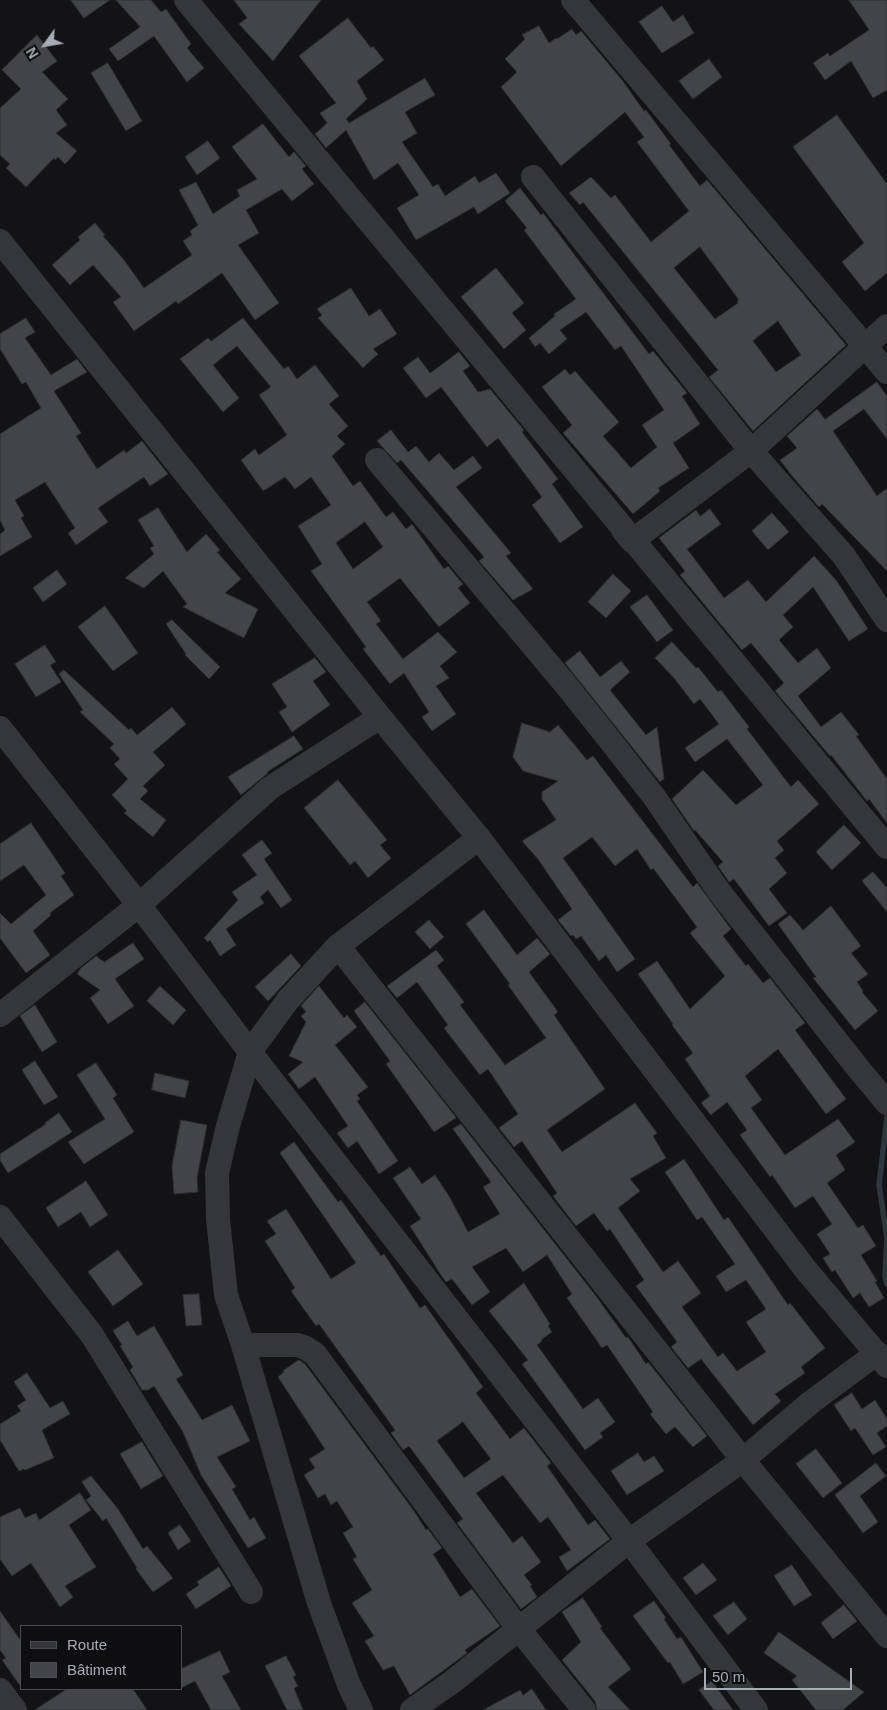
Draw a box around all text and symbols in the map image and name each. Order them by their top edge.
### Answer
north arrow [20,20,70,70]
text: N [23,44,42,61]
legend [20,1625,182,1690]
text: Route [67,1636,107,1653]
scale bar [707,1658,854,1690]
text: Bâtiment [67,1661,126,1678]
text: 50 m [712,1668,745,1685]

